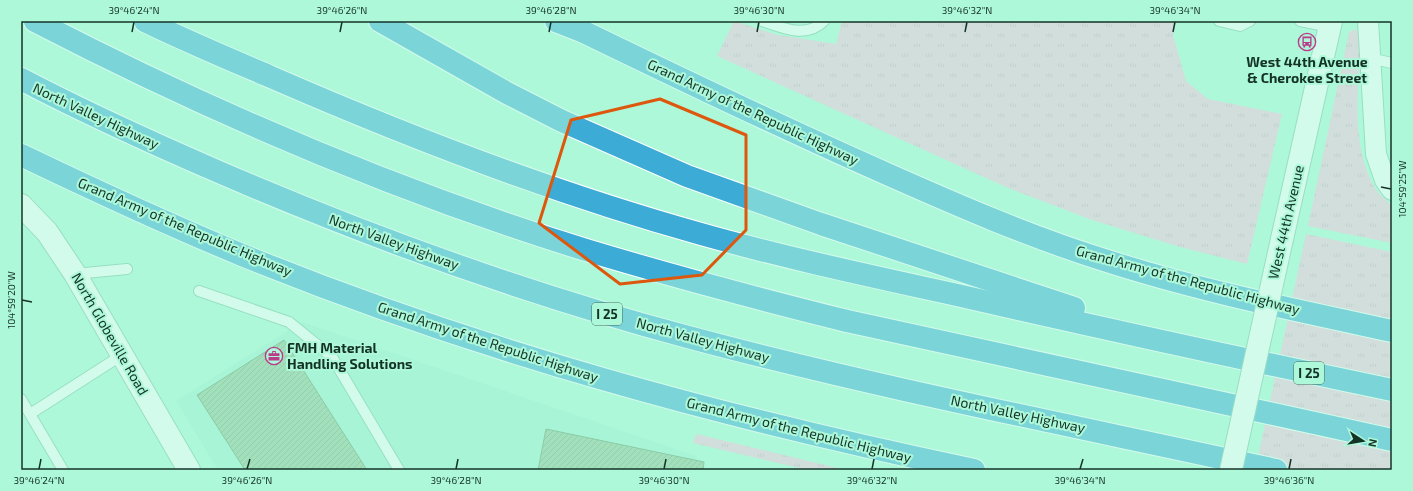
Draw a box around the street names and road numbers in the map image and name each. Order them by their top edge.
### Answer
street label: Grand Army of the Republic Highway [645,55,862,168]
street label: North Valley Highway [31,79,162,152]
street label: West 44th Avenue [1264,163,1307,281]
street label: Grand Army of the Republic Highway [76,174,295,280]
street label: North Valley Highway [327,210,462,273]
street label: Grand Army of the Republic Highway [1074,241,1302,318]
street label: North Globeville Road [68,270,152,398]
street label: Grand Army of the Republic Highway [376,298,601,385]
road number: I 25 [592,303,622,325]
street label: North Valley Highway [635,314,772,366]
road number: I 25 [1294,362,1324,384]
street label: North Valley Highway [949,391,1087,436]
street label: Grand Army of the Republic Highway [685,393,914,466]

